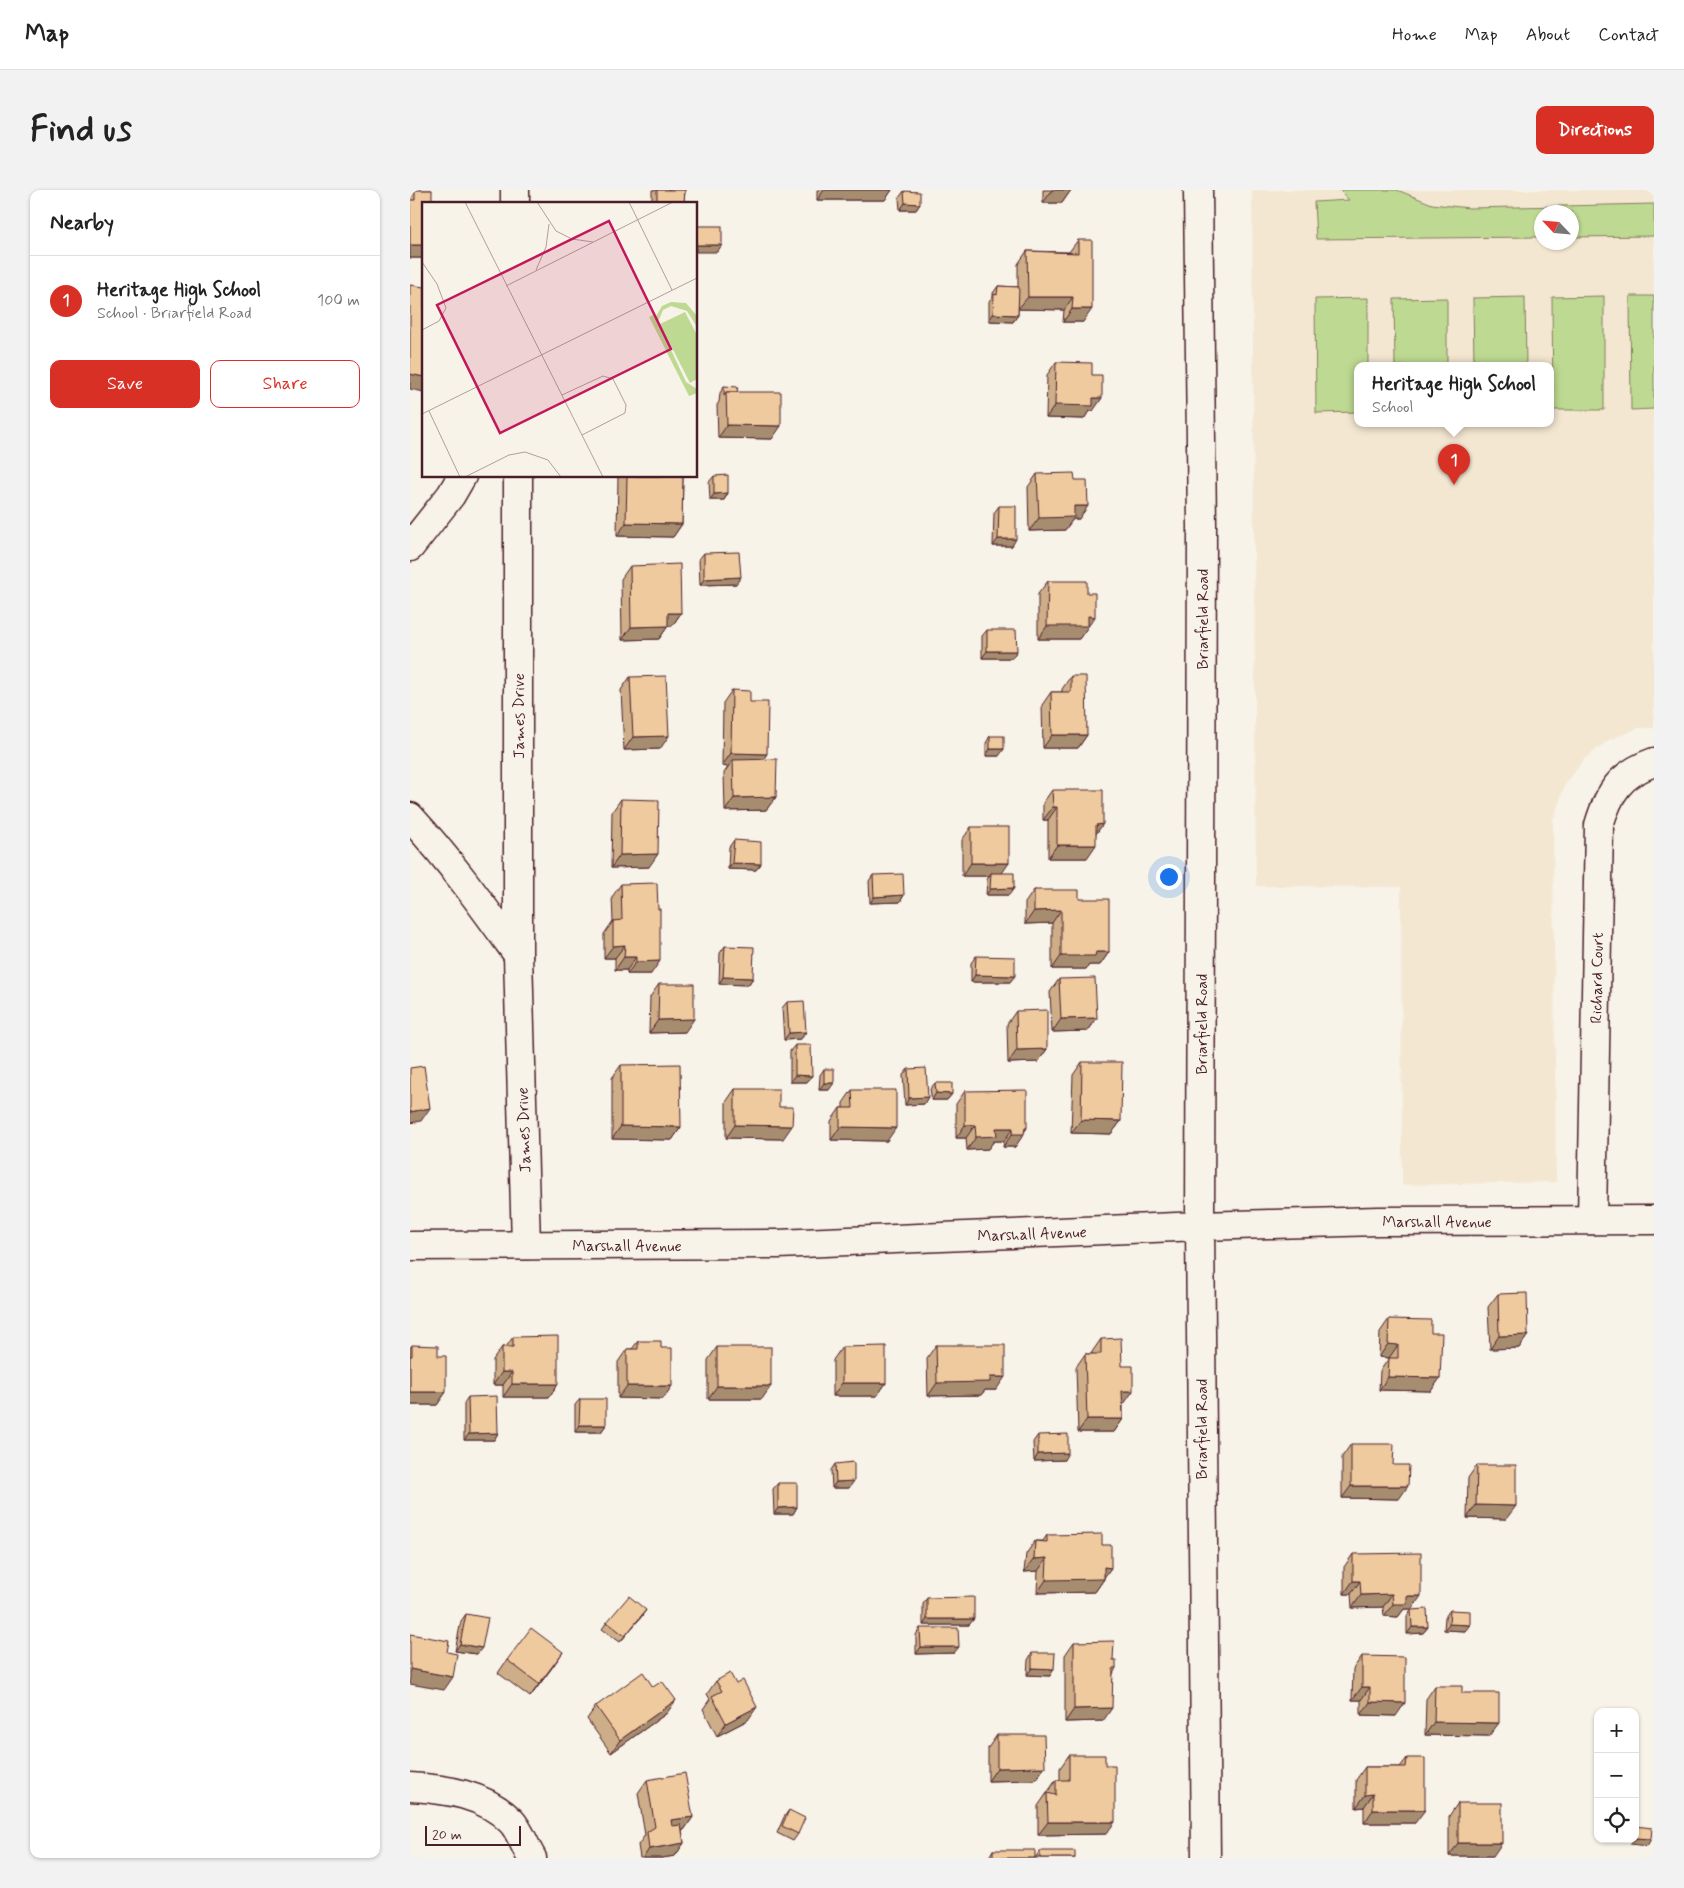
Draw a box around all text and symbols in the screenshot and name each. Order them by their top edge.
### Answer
text: Map [25,19,69,50]
text: Home [1392,23,1437,47]
text: Map [1465,23,1498,47]
text: About [1526,23,1570,47]
text: Contact [1598,23,1659,47]
button: Directions [1536,106,1654,154]
text: Find us [30,107,132,153]
inset map [422,202,698,478]
north arrow [1534,205,1579,250]
text: Nearby [50,209,114,237]
text: Heritage High School [97,278,261,303]
text: 1 [62,290,70,311]
text: 100 m [317,290,360,311]
text: School · Briarfield Road [97,303,252,324]
button: Save [50,360,200,408]
button: Share [210,360,360,408]
popup [1354,362,1554,427]
text: Heritage High School [1372,372,1536,397]
text: School [1372,397,1413,418]
pin: 1 [1438,444,1470,485]
street label: Briarfield Road [1193,569,1214,669]
street label: James Drive [509,673,530,759]
your location [1156,864,1182,890]
street label: Richard Court [1586,932,1609,1024]
street label: Briarfield Road [1192,974,1213,1074]
street label: James Drive [513,1087,536,1173]
street label: Marshall Avenue [1382,1212,1492,1233]
street label: Marshall Avenue [977,1222,1087,1247]
street label: Marshall Avenue [572,1236,682,1257]
street label: Briarfield Road [1192,1379,1213,1479]
map controls [1594,1708,1639,1843]
button: + [1594,1708,1639,1753]
button: − [1594,1753,1639,1798]
button: locate [1594,1798,1639,1843]
scale bar [425,1823,521,1846]
text: 20 m [432,1826,462,1844]

